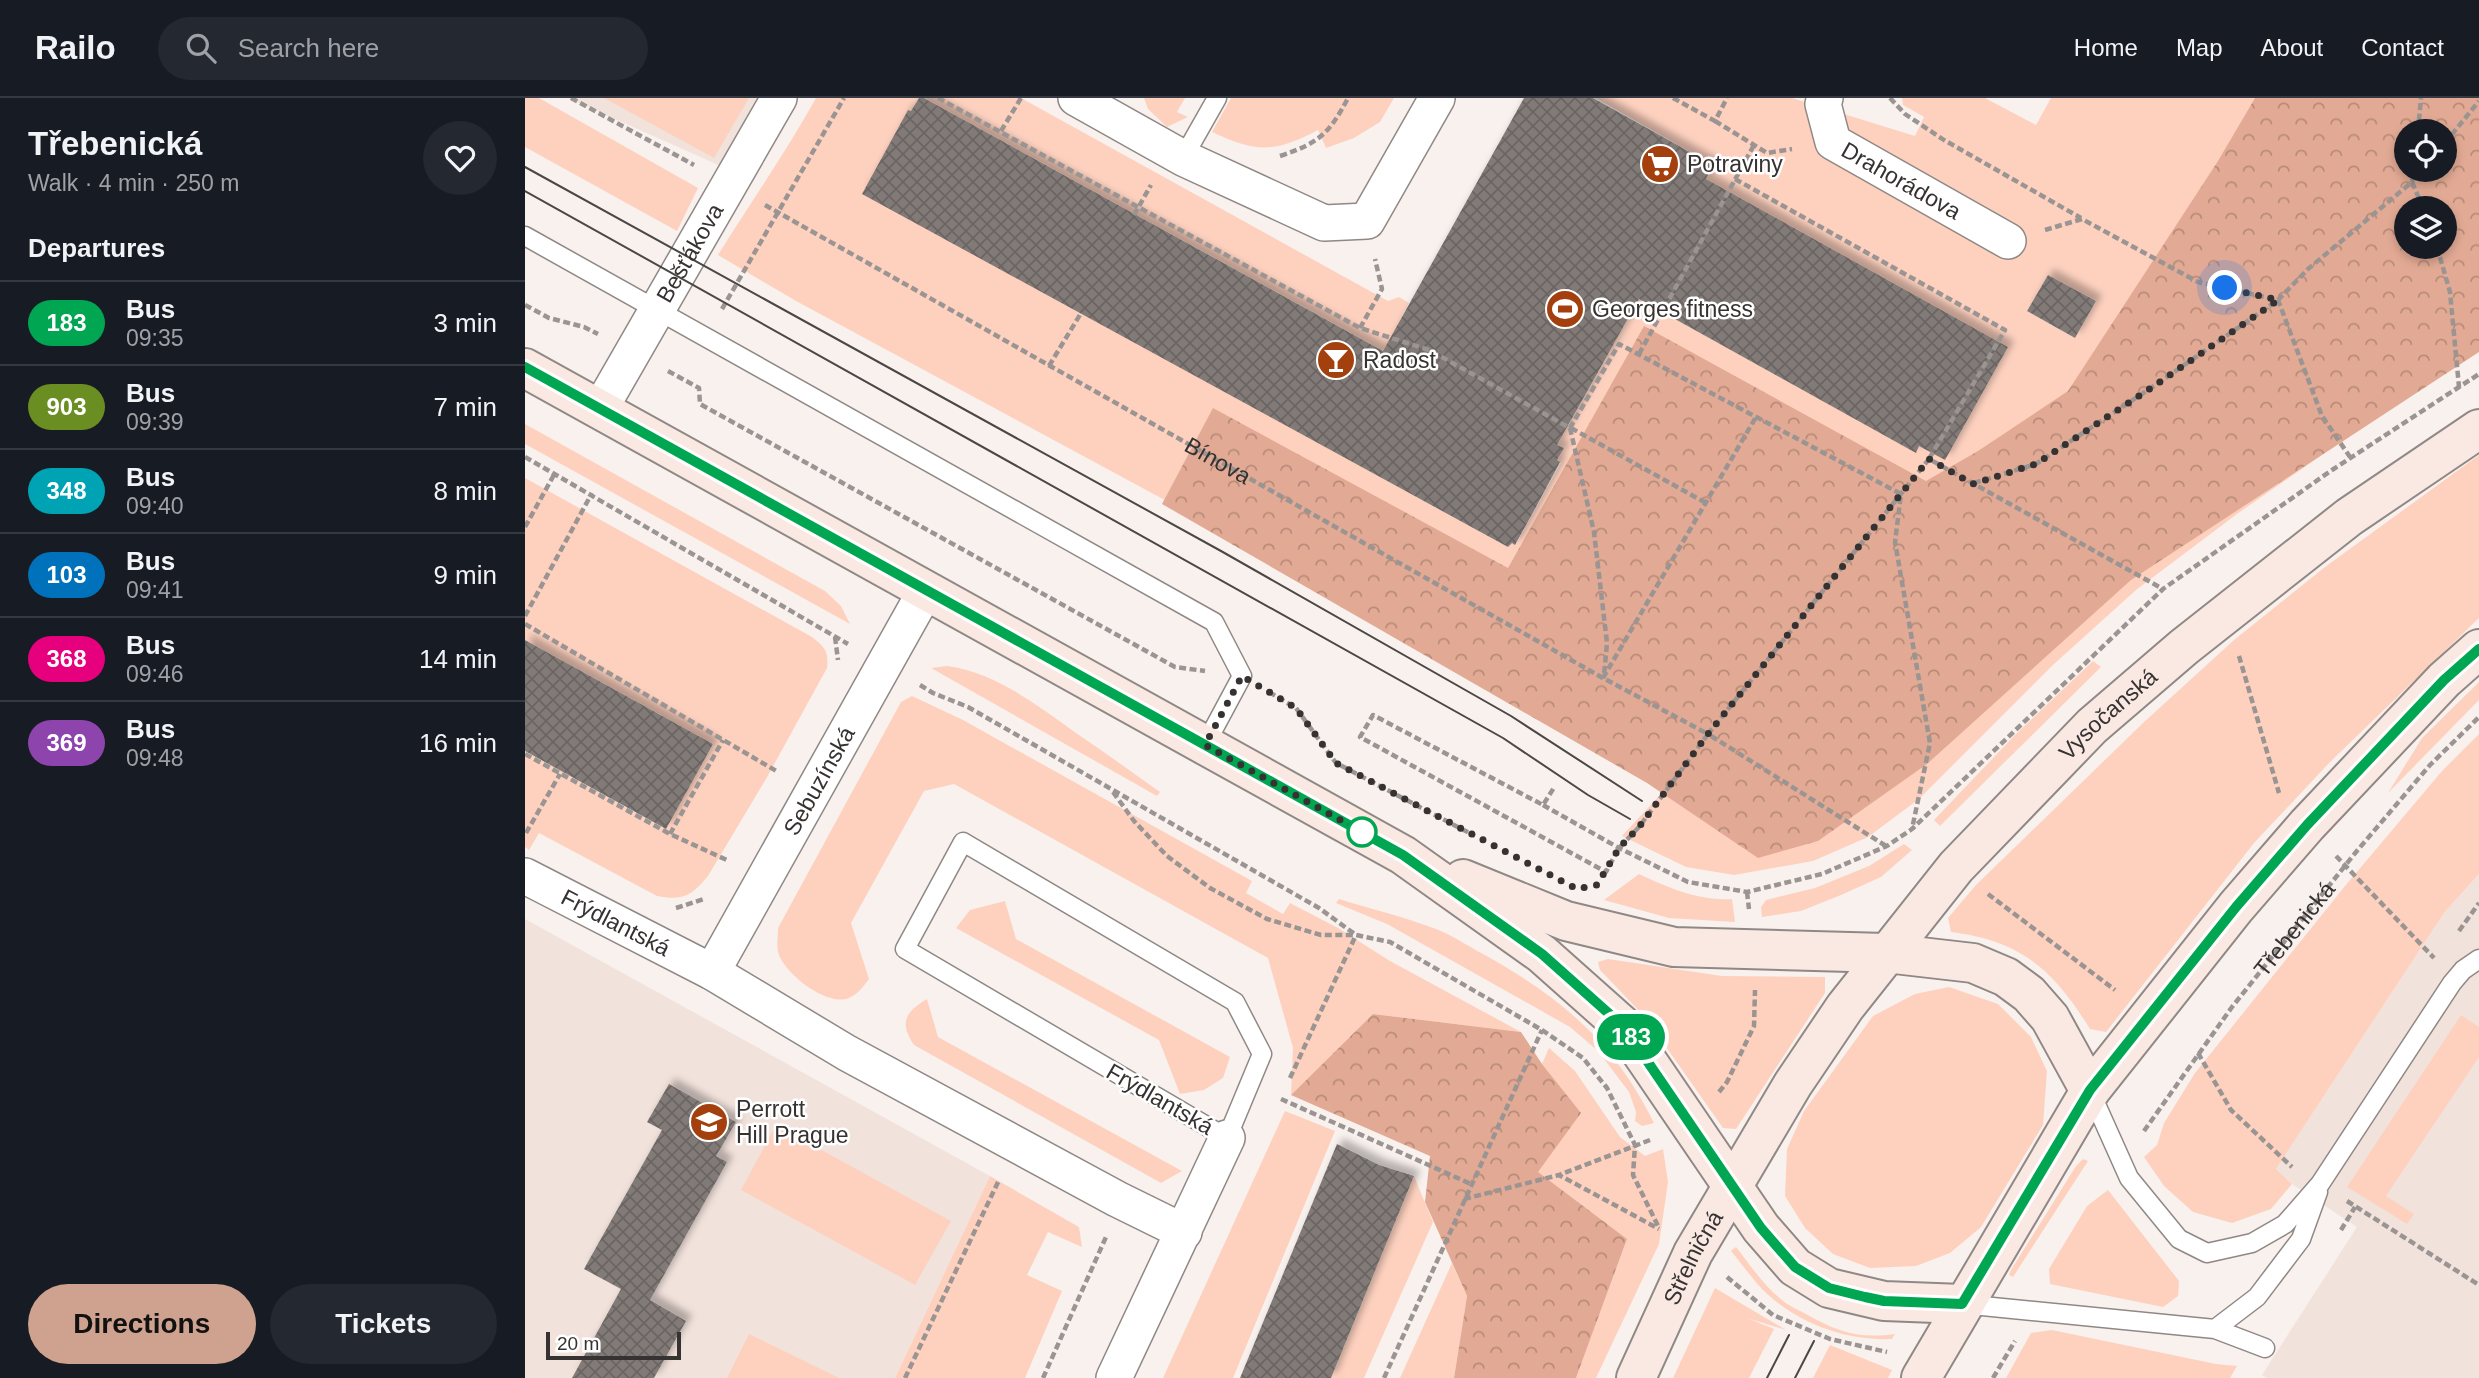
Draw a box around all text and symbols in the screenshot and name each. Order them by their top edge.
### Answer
search box [158,17,648,80]
text: Railo [35,29,116,66]
icon: search [182,29,220,67]
text: Search here [238,33,379,63]
text: Home [2074,34,2138,61]
text: Map [2176,34,2223,61]
text: About [2261,34,2323,61]
text: Contact [2361,34,2444,61]
map controls [2394,119,2457,259]
button: locate [2394,119,2457,182]
button: heart [423,121,497,195]
text: Třebenická [28,125,202,162]
street label: Drahorádova [1837,137,1966,225]
supermarket icon: Potraviny [1639,143,1681,185]
place label: Potraviny [1687,151,1783,177]
text: Walk · 4 min · 250 m [28,170,239,196]
button: layers [2394,196,2457,259]
street label: Bešťákova [651,199,729,307]
text: Departures [28,233,165,263]
your location [2207,270,2242,305]
sports icon: Georges fitness [1544,288,1586,330]
text: Bus [126,294,175,324]
place label: Georges fitness [1592,296,1753,322]
text: 3 min [433,308,497,338]
text: 183 [46,309,87,336]
text: 09:35 [126,325,184,351]
bar icon: Radost [1315,339,1357,381]
place label: Radost [1363,347,1436,373]
text: Bus [126,378,175,408]
text: 7 min [433,392,497,422]
text: 903 [46,393,87,420]
text: 09:39 [126,409,184,435]
street label: Bínova [1180,432,1256,490]
text: Bus [126,462,175,492]
text: 8 min [433,476,497,506]
text: 348 [46,477,87,504]
text: 09:40 [126,493,184,519]
text: Bus [126,546,175,576]
text: 9 min [433,560,497,590]
text: 103 [46,561,87,588]
text: 09:41 [126,577,184,603]
text: Bus [126,630,175,660]
text: 14 min [419,644,497,674]
text: 368 [46,645,87,672]
text: 09:46 [126,661,184,687]
street label: Vysočanská [2054,663,2162,765]
text: Bus [126,714,175,744]
street label: Sebuzínská [778,722,860,840]
text: 16 min [419,728,497,758]
text: 369 [46,729,87,756]
text: 09:48 [126,745,184,771]
unlabelled marker [1347,817,1377,847]
street label: Třebenická [2249,876,2340,982]
street label: Frýdlantská [557,884,675,961]
line badge: 183 [1591,1014,1671,1060]
text: 183 [1611,1023,1651,1050]
street label: Frýdlantská [1102,1058,1218,1140]
place label: Perrott Hill Prague [736,1096,849,1148]
school or university icon: Perrott Hill Prague [688,1101,730,1143]
street label: Střelničná [1658,1206,1728,1309]
button: Directions [28,1284,256,1364]
button: Tickets [270,1284,497,1364]
scale bar [546,1329,681,1361]
text: 20 m [557,1333,599,1354]

